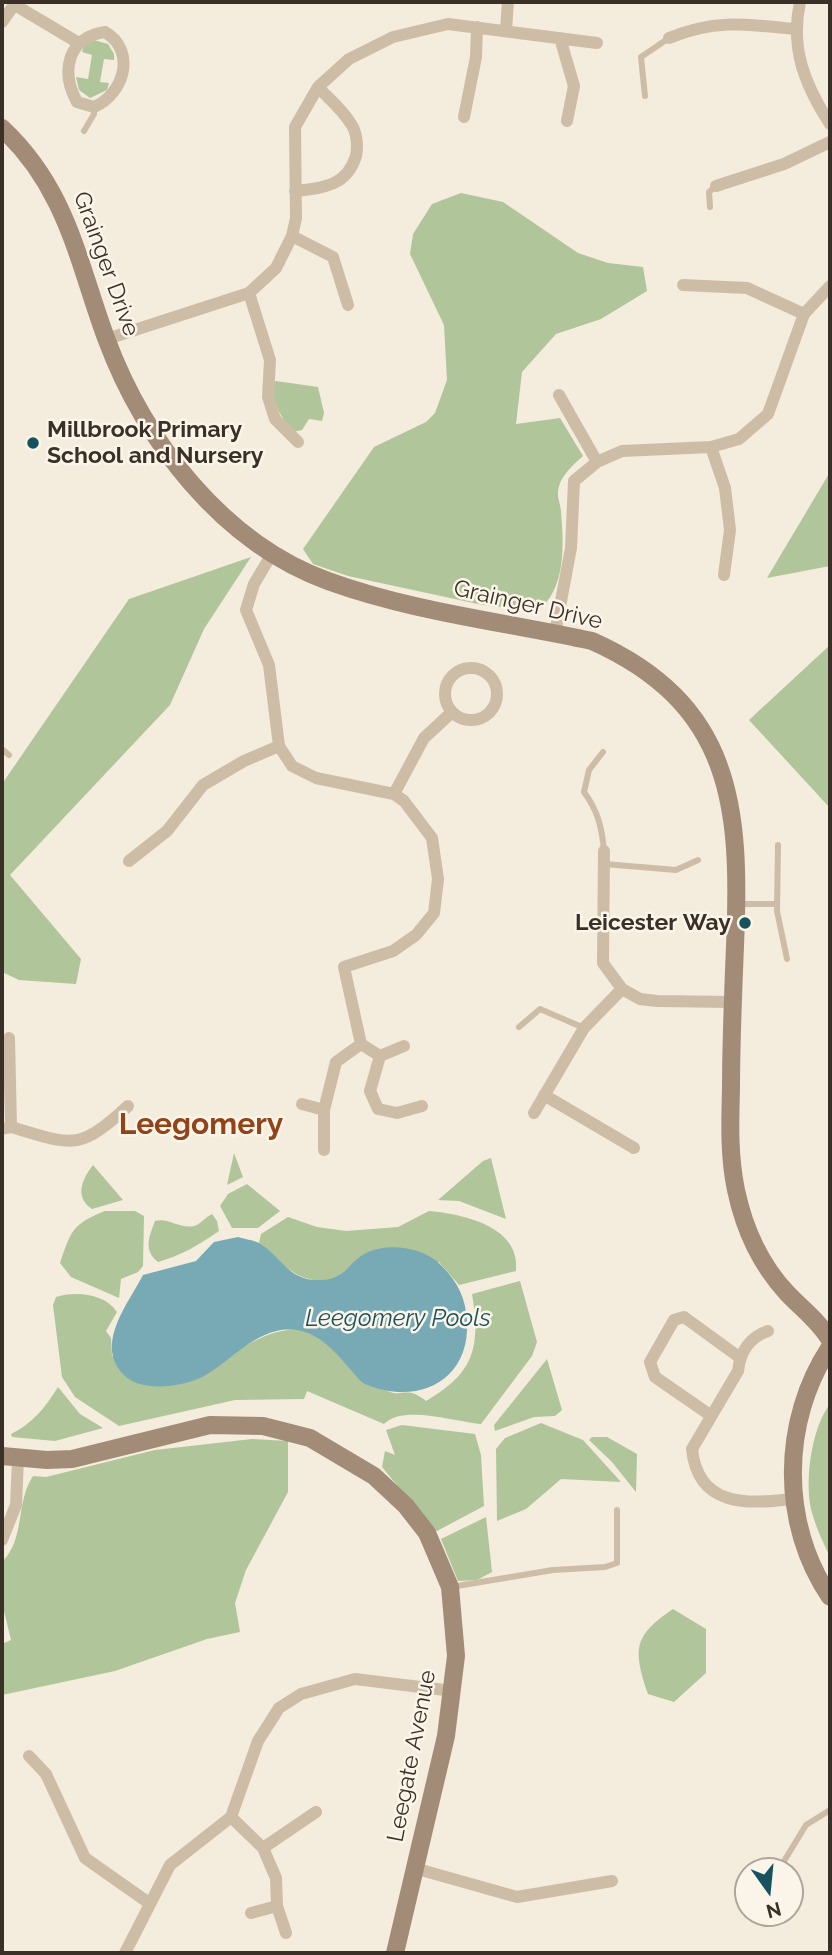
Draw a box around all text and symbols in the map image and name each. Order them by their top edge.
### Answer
street label: Grainger Drive [67,188,145,340]
place label: Millbrook Primary School and Nursery [47,416,263,470]
marker: Millbrook Primary School and Nursery [25,435,41,451]
street label: Grainger Drive [451,574,605,636]
place label: Leicester Way [575,909,731,937]
marker: Leicester Way [737,915,753,931]
district label: Leegomery [119,1107,283,1143]
water label: Leegomery Pools [305,1305,491,1333]
street label: Leegate Avenue [382,1668,442,1844]
north arrow [734,1857,804,1927]
text: N [764,1898,784,1923]

